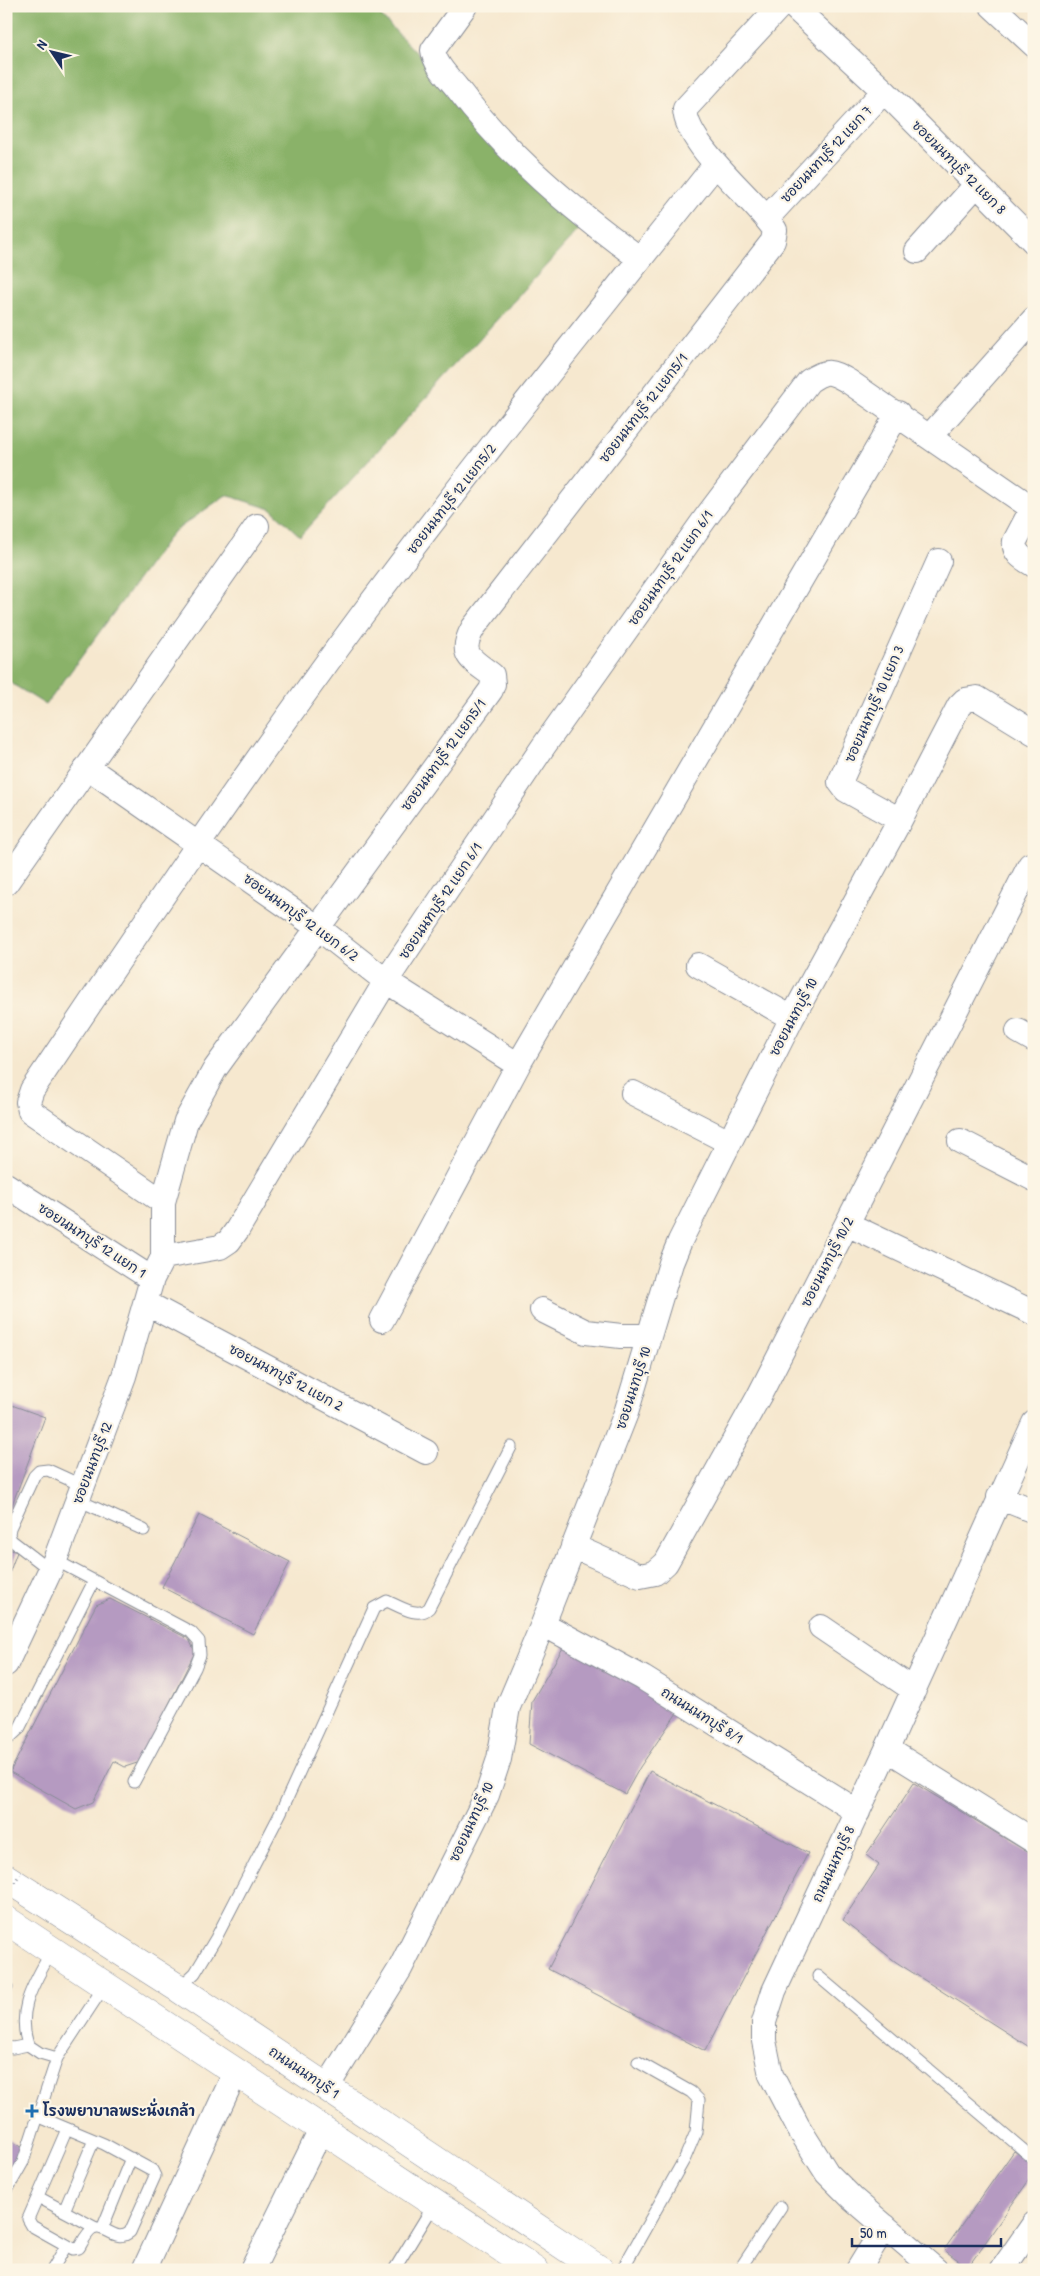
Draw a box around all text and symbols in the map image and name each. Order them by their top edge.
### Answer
north arrow [28,28,78,78]
text: N [31,35,51,53]
street label: ซอยนนทบุรี 12 แยก 7 [775,101,877,207]
street label: ซอยนนทบุรี 12 แยก 8 [907,115,1011,219]
street label: ซอยนนทบุรี 12 แยก5/1 [594,349,692,467]
street label: ซอยนนทบุรี 12 แยก5/2 [402,439,501,558]
street label: ซอยนนทบุรี 12 แยก 6/1 [623,506,717,630]
street label: ซอยนนทบุรี 10 แยก 3 [839,642,909,766]
street label: ซอยนนทบุรี 12 แยก5/1 [396,695,490,815]
street label: ซอยนนทบุรี 12 แยก 6/1 [394,839,486,963]
street label: ซอยนนทบุรี 12 แยก 6/2 [239,868,363,966]
street label: ซอยนนทบุรี 10 [764,974,822,1060]
street label: ซอยนนทบุรี 12 แยก 1 [34,1198,150,1282]
street label: ซอยนนทบุรี 10/2 [796,1213,858,1310]
street label: ซอยนนทบุรี 12 แยก 2 [226,1338,347,1416]
street label: ซอยนนทบุรี 10 [610,1344,656,1432]
street label: ซอยนนทบุรี 12 [67,1419,117,1507]
street label: ถนนนนทบุรี 8/1 [657,1682,747,1748]
street label: ซอยนนทบุรี 10 [444,1779,498,1865]
street label: ถนนนนทบุรี 8 [807,1823,859,1905]
street label: ถนนนนทบุรี 1 [265,2041,343,2103]
place label: โรงพยาบาลพระนั่งเกล้า [42,2098,195,2120]
marker: โรงพยาบาลพระนั่งเกล้า [25,2104,39,2118]
scale bar [852,2216,1001,2248]
text: 50 m [860,2222,887,2243]

